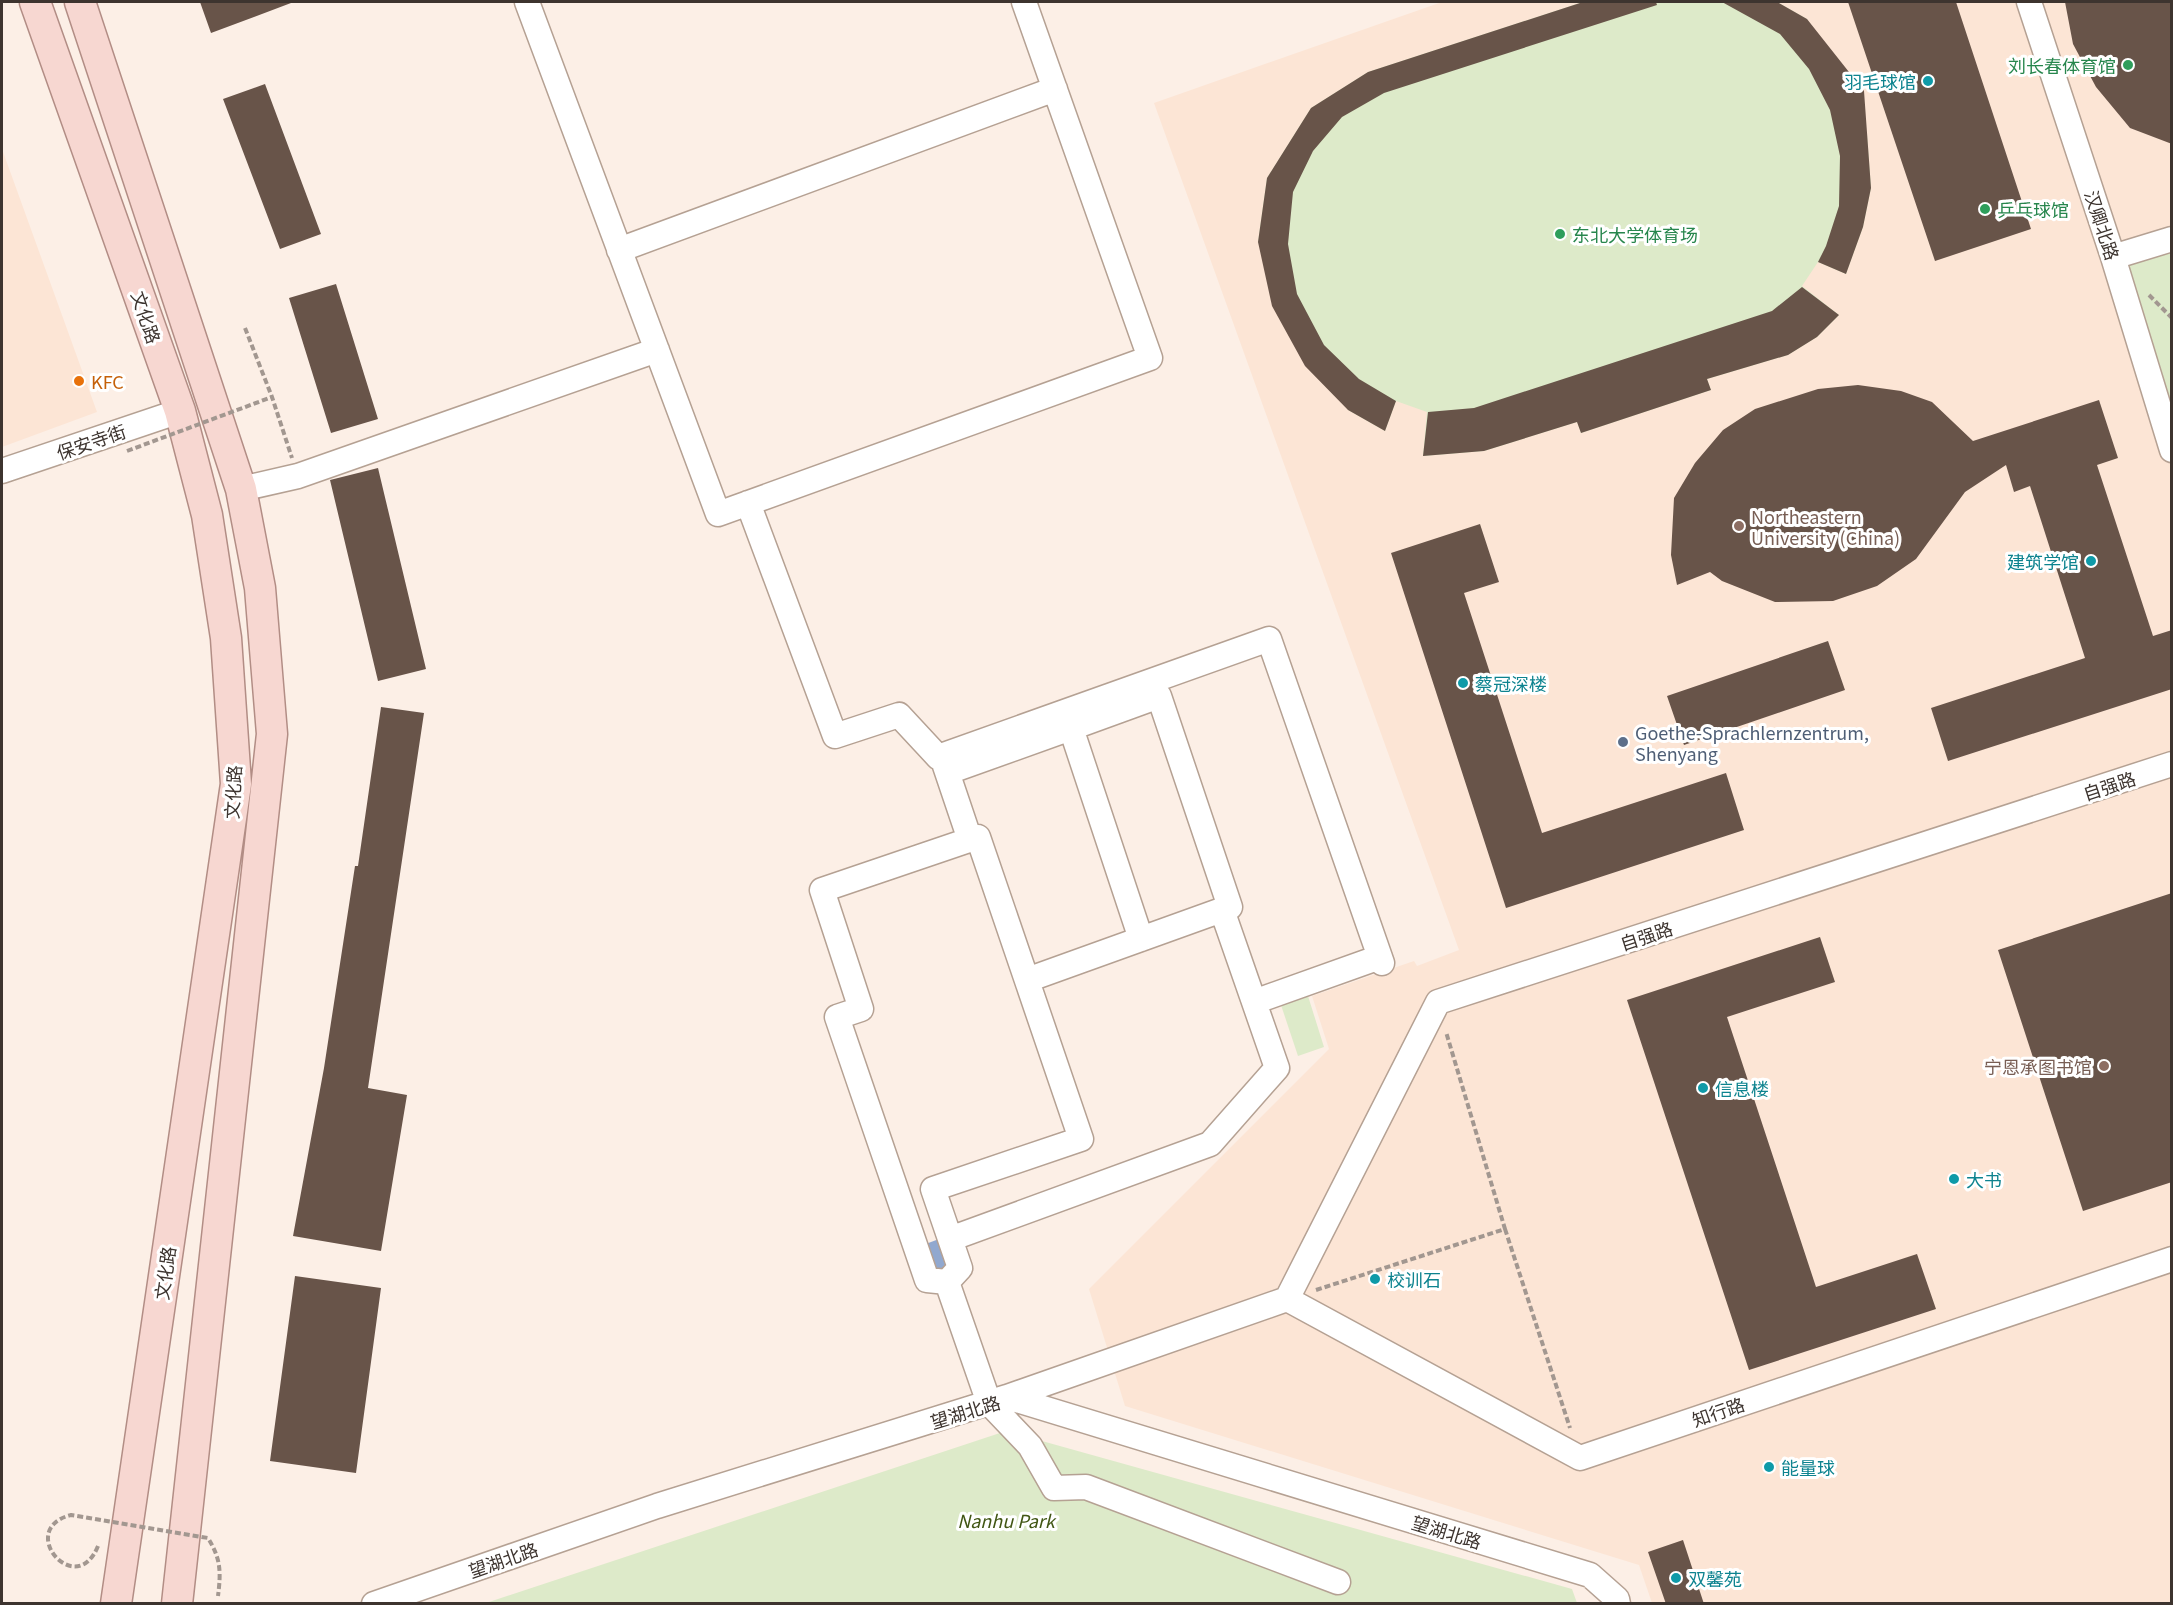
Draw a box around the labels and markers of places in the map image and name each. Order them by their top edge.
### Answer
place label: 刘长春体育馆 [2008,52,2116,78]
marker: 刘长春体育馆 [2121,58,2135,72]
place label: 羽毛球馆 [1844,68,1916,94]
marker: 羽毛球馆 [1921,74,1935,88]
place label: 乒乓球馆 [1997,196,2069,222]
marker: 乒乓球馆 [1978,202,1992,216]
place label: 东北大学体育场 [1572,221,1698,247]
marker: 东北大学体育场 [1553,227,1567,241]
place label: KFC [91,368,124,394]
marker: KFC [72,374,86,388]
place label: Northeastern University (China) [1751,503,1900,550]
marker: Northeastern University (China) [1732,519,1746,533]
place label: 建筑学馆 [2007,548,2079,574]
marker: 建筑学馆 [2084,554,2098,568]
place label: 蔡冠深楼 [1475,670,1547,696]
marker: 蔡冠深楼 [1456,676,1470,690]
place label: Goethe-Sprachlernzentrum, Shenyang [1635,719,1869,766]
marker: Goethe-Sprachlernzentrum, Shenyang [1616,735,1630,749]
place label: 宁恩承图书馆 [1984,1053,2092,1079]
marker: 宁恩承图书馆 [2097,1059,2111,1073]
place label: 信息楼 [1715,1075,1769,1101]
marker: 信息楼 [1696,1081,1710,1095]
place label: 大书 [1966,1166,2002,1192]
marker: 大书 [1947,1172,1961,1186]
place label: 校训石 [1387,1266,1441,1292]
marker: 校训石 [1368,1272,1382,1286]
place label: 能量球 [1781,1454,1835,1480]
marker: 能量球 [1762,1460,1776,1474]
place label: 双馨苑 [1688,1565,1742,1591]
marker: 双馨苑 [1669,1571,1683,1585]

